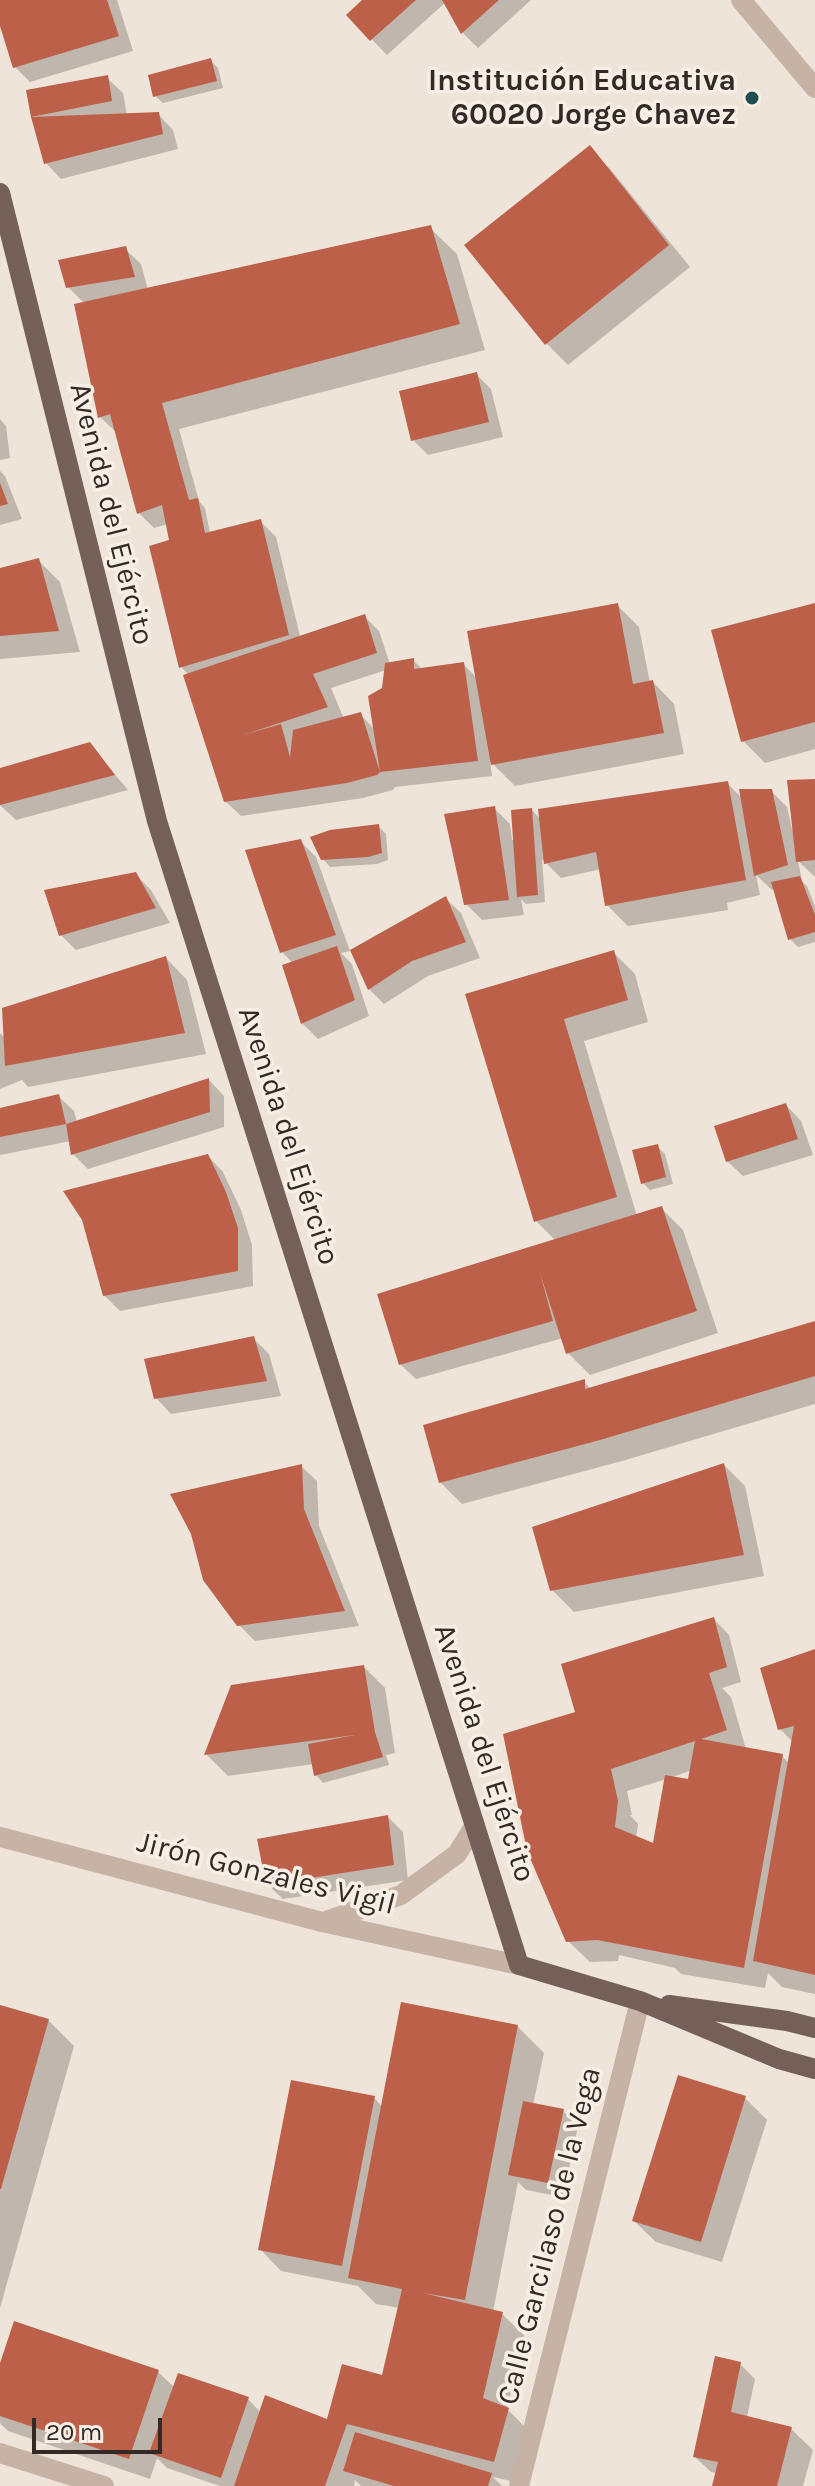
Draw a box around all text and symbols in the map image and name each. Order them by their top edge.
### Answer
place label: Institución Educativa 60020 Jorge Chavez [428,63,736,134]
marker: Institución Educativa 60020 Jorge Chavez [743,89,761,107]
street label: Avenida del Ejército [61,379,161,649]
street label: Avenida del Ejército [229,1003,347,1269]
street label: Avenida del Ejército [425,1620,543,1886]
street label: Jirón Gonzales Vigil [133,1824,399,1924]
street label: Calle Garcilaso de la Vega [491,2063,609,2409]
scale bar [36,2402,166,2452]
text: 20 m [46,2418,102,2446]

